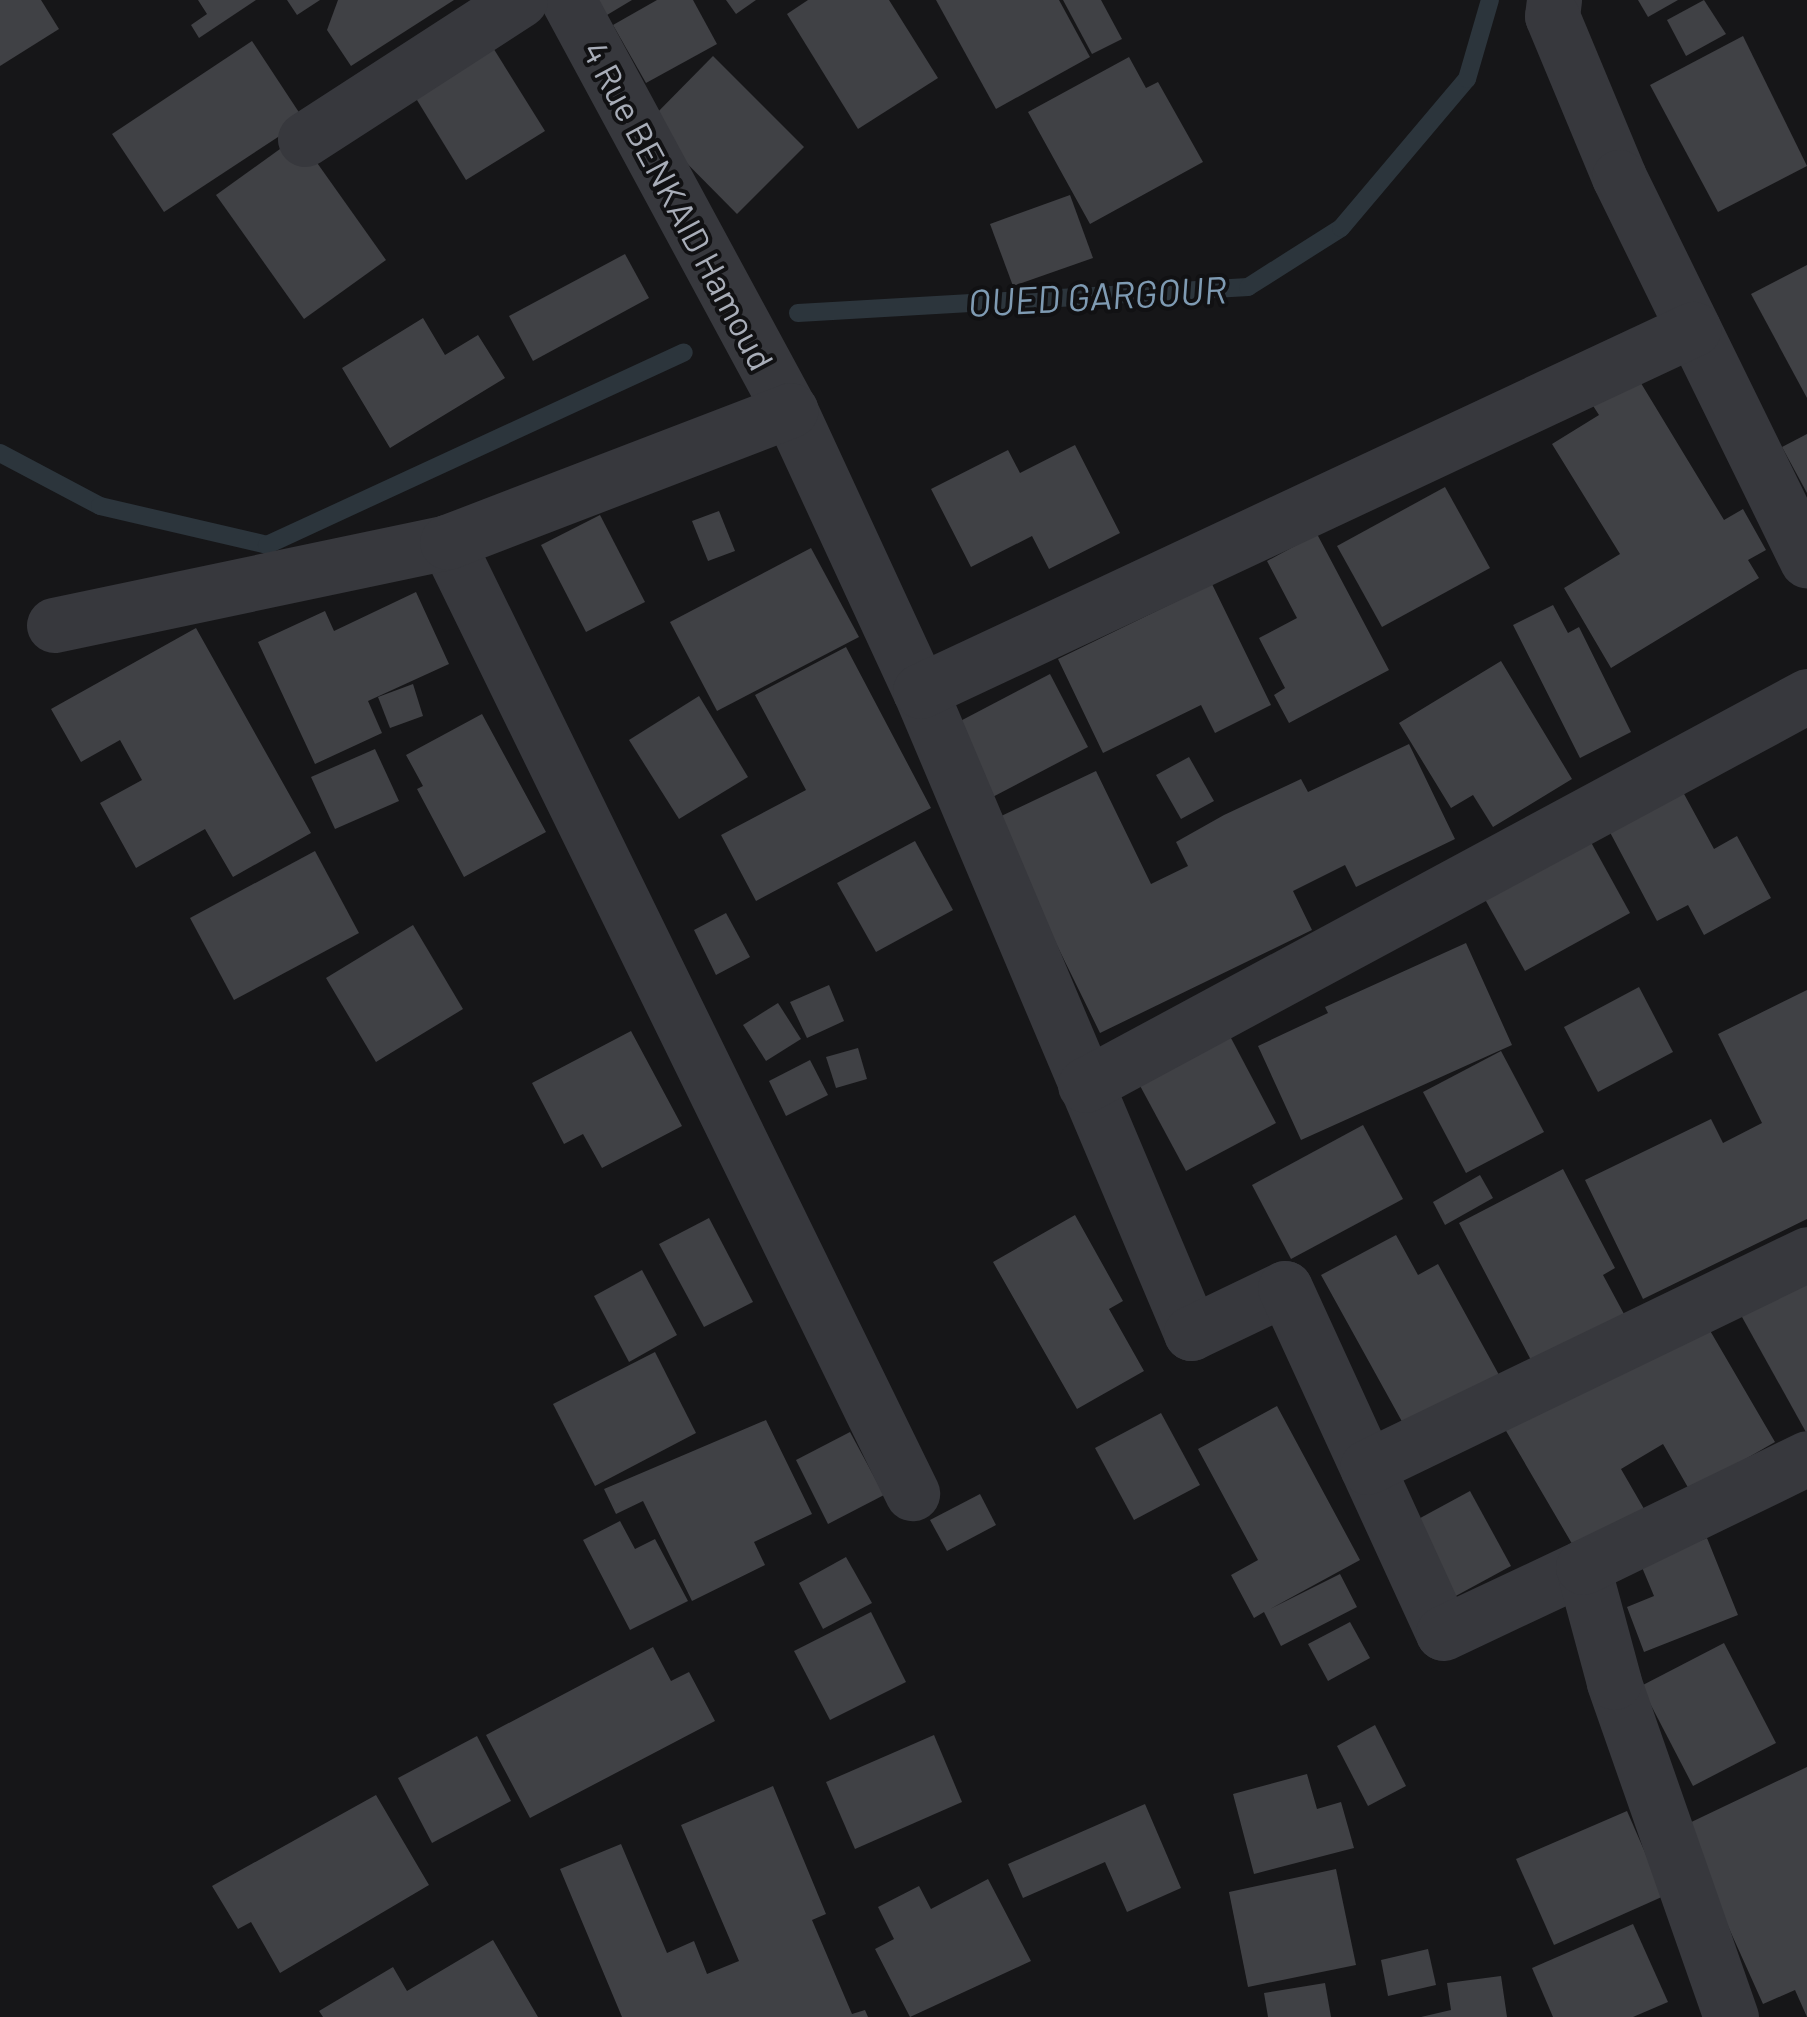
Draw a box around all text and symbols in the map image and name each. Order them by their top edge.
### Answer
street label: 4 Rue BENKAID Hamoud [574,33,784,377]
water label: OUED GARGOUR [967,266,1227,326]

